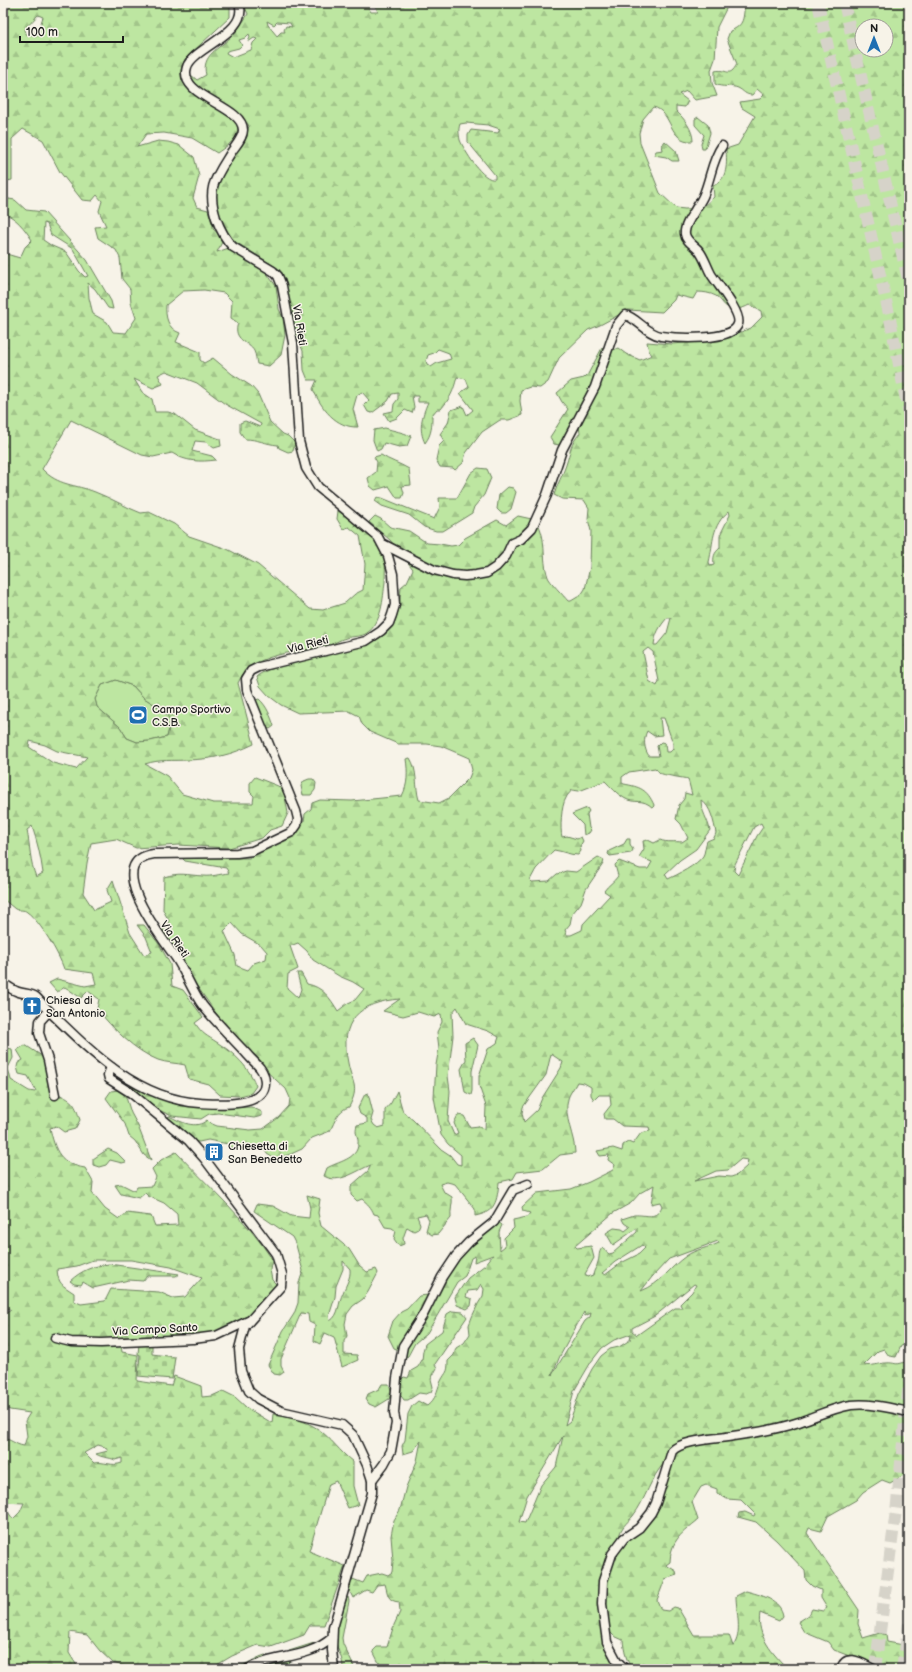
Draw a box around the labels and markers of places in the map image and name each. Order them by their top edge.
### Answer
place label: Campo Sportivo C.S.B. [152,703,231,729]
sports icon: Campo Sportivo C.S.B. [127,704,149,726]
place label: Chiesa di San Antonio [46,994,105,1020]
church icon: Chiesa di San Antonio [21,995,43,1017]
place label: Chiesetta di San Benedetto [228,1140,302,1166]
building icon: Chiesetta di San Benedetto [203,1141,225,1163]

